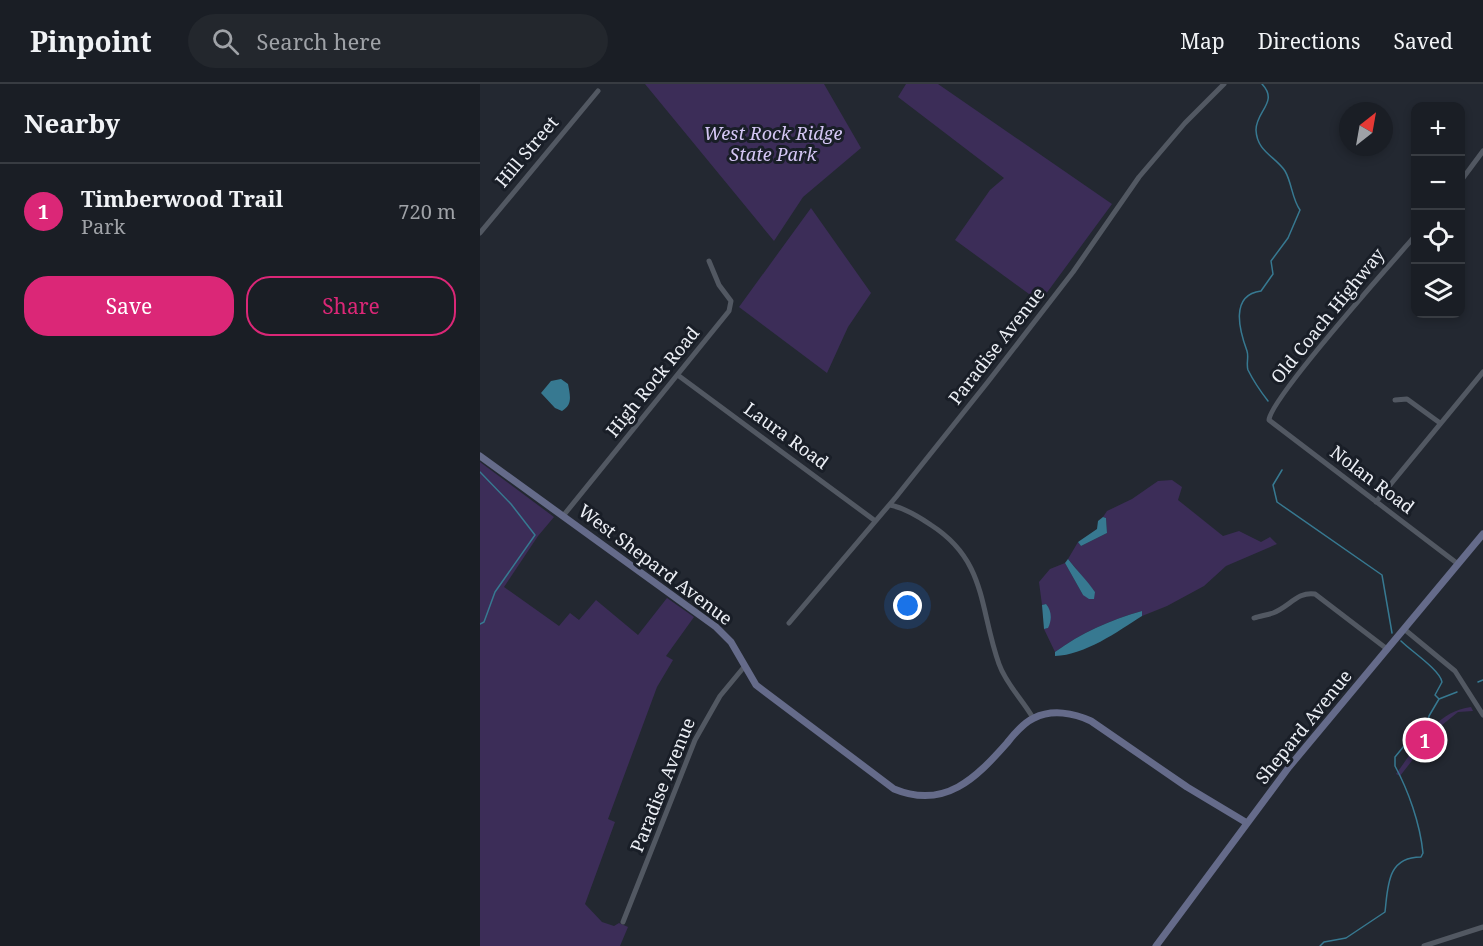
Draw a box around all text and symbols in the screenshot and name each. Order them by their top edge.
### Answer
search box [188,14,608,68]
text: Pinpoint [30,22,152,60]
icon: search [209,25,242,58]
text: Search here [257,26,381,56]
text: Map [1180,27,1225,55]
text: Directions [1258,27,1360,55]
text: Saved [1393,27,1453,55]
north arrow [1339,102,1393,156]
map controls [1411,102,1465,318]
button: + [1411,102,1465,156]
text: Nearby [24,105,120,141]
street label: Hill Street [489,111,563,192]
park label: West Rock Ridge State Park [704,121,843,166]
button: − [1411,156,1465,210]
text: Timberwood Trail [81,183,283,213]
text: 1 [38,198,49,225]
text: 720 m [398,198,456,225]
button: locate [1411,210,1465,264]
text: Park [81,213,125,240]
street label: Old Coach Highway [1265,242,1390,388]
button: layers [1411,264,1465,318]
button: Save [24,276,234,336]
button: Share [246,276,456,336]
street label: Paradise Avenue [943,282,1050,409]
street label: High Rock Road [600,321,704,442]
street label: Laura Road [739,396,834,474]
street label: Nolan Road [1326,440,1420,519]
street label: West Shepard Avenue [574,498,738,630]
your location [893,591,922,620]
street label: Shepard Avenue [1250,664,1357,789]
street label: Paradise Avenue [624,714,700,855]
pin: 1 [1406,718,1444,762]

